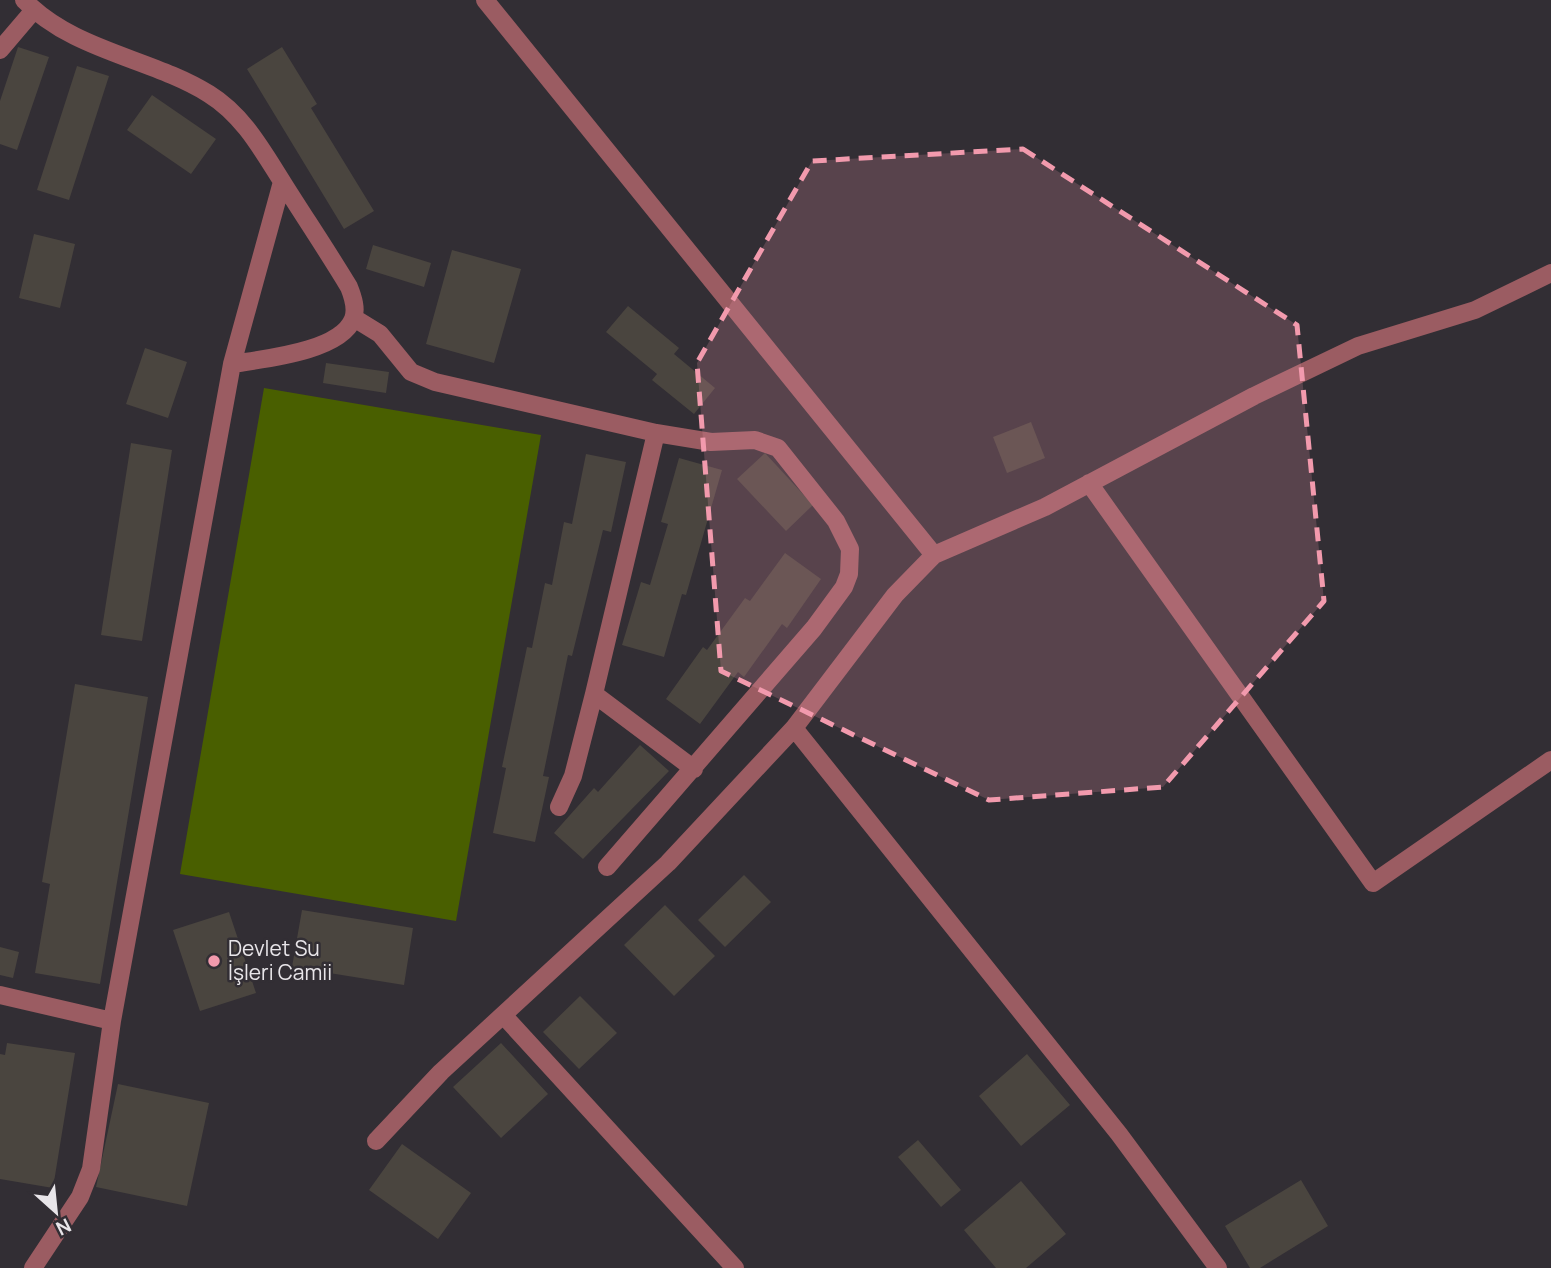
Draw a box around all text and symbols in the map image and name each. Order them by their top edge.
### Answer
place label: Devlet Su İşleri Camii [228,934,332,986]
marker: Devlet Su İşleri Camii [206,953,222,969]
north arrow [21,1177,91,1247]
text: N [52,1212,76,1242]

